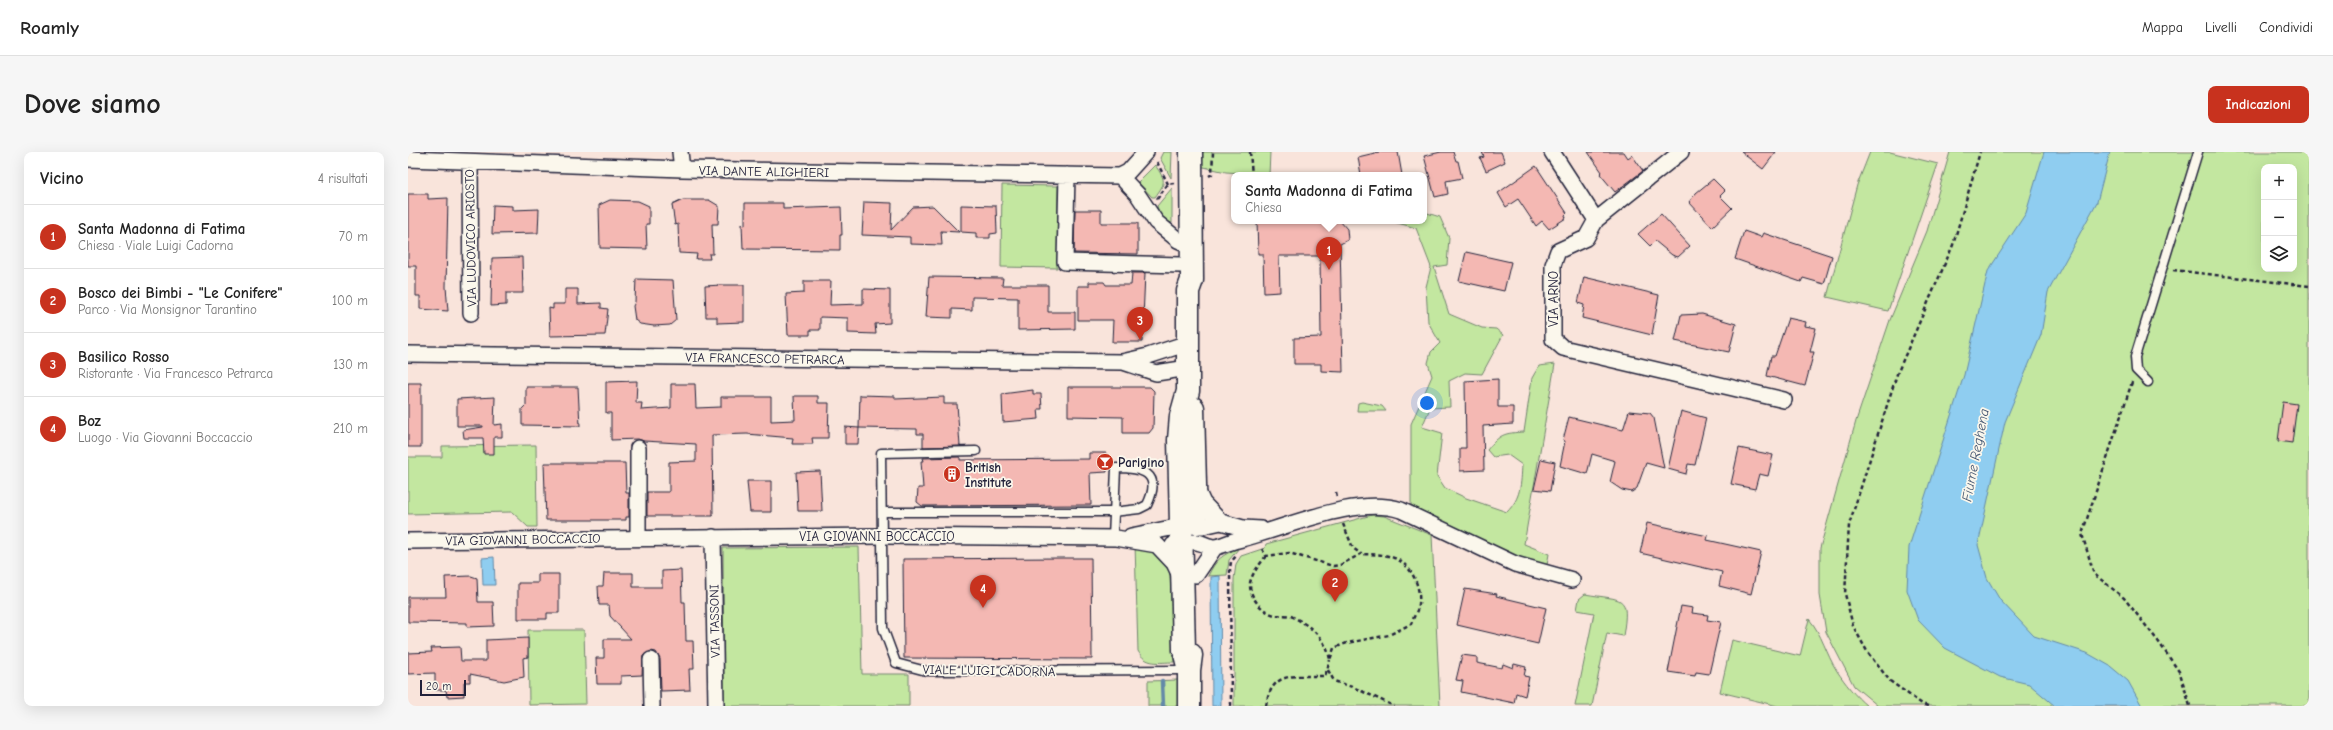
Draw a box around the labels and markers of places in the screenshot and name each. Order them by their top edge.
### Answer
pin: 1 [1316,237,1342,270]
pin: 3 [1127,307,1153,340]
bar icon: Parigino [1095,452,1115,472]
place label: Parigino [1118,455,1165,470]
place label: British Institute [965,460,1012,490]
building icon: British Institute [942,464,962,484]
pin: 2 [1322,569,1348,602]
pin: 4 [970,575,996,608]

